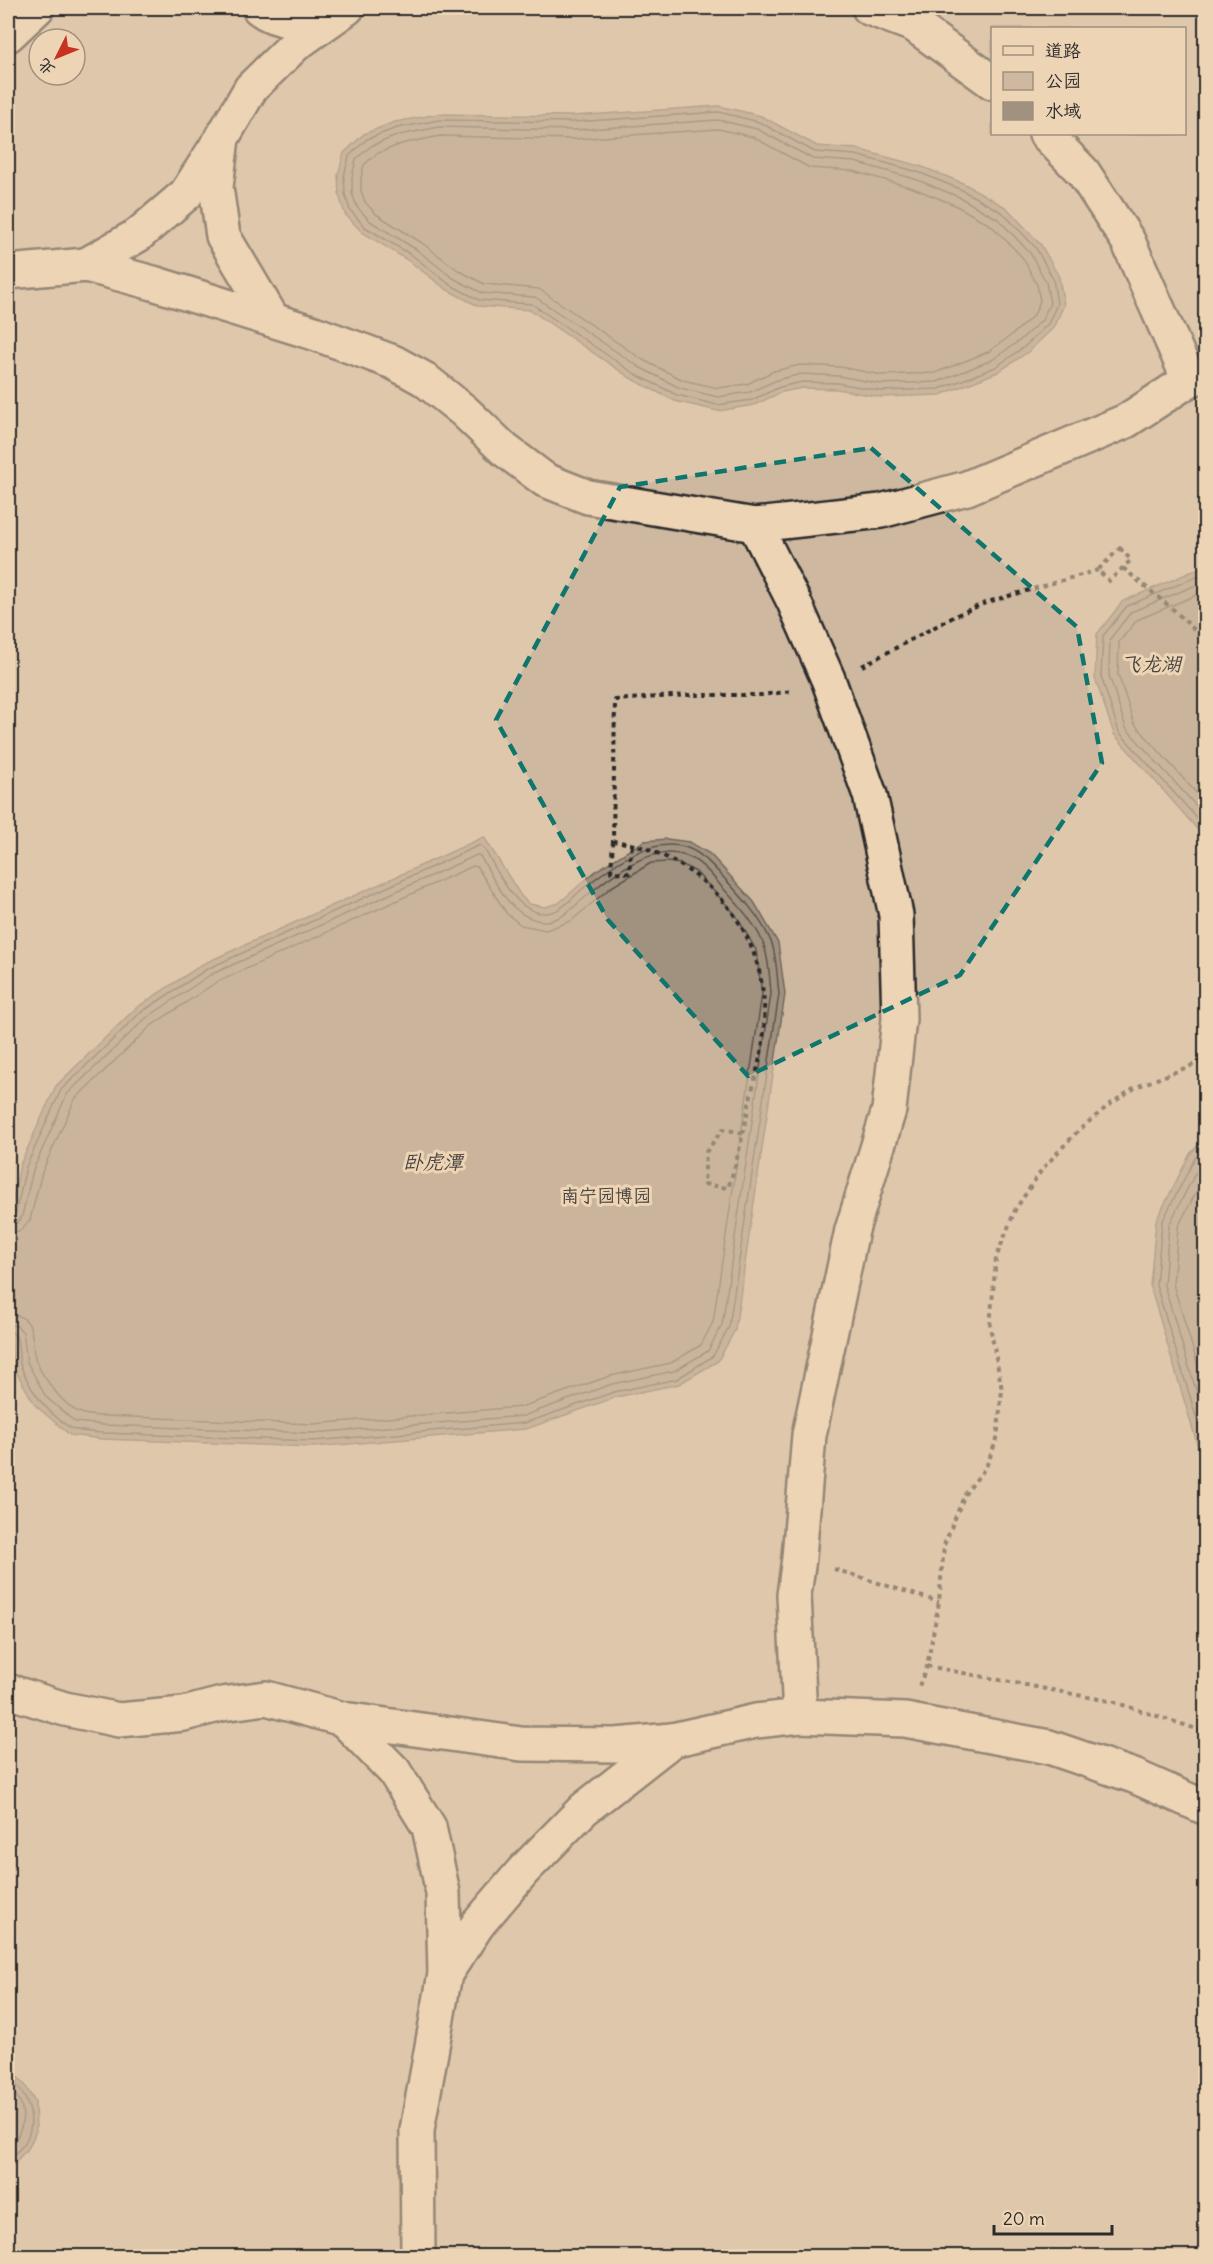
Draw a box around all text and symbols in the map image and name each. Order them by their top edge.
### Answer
north arrow [27,27,87,87]
legend [991,27,1186,135]
text: 道路 [1045,39,1081,62]
text: 北 [33,55,59,80]
text: 公园 [1045,69,1081,92]
text: 水域 [1045,99,1081,122]
water label: 飞龙湖 [1121,651,1183,676]
water label: 卧虎潭 [403,1149,465,1174]
park label: 南宁园博园 [561,1184,651,1207]
scale bar [994,2198,1112,2236]
text: 20 m [1003,2207,1045,2230]

